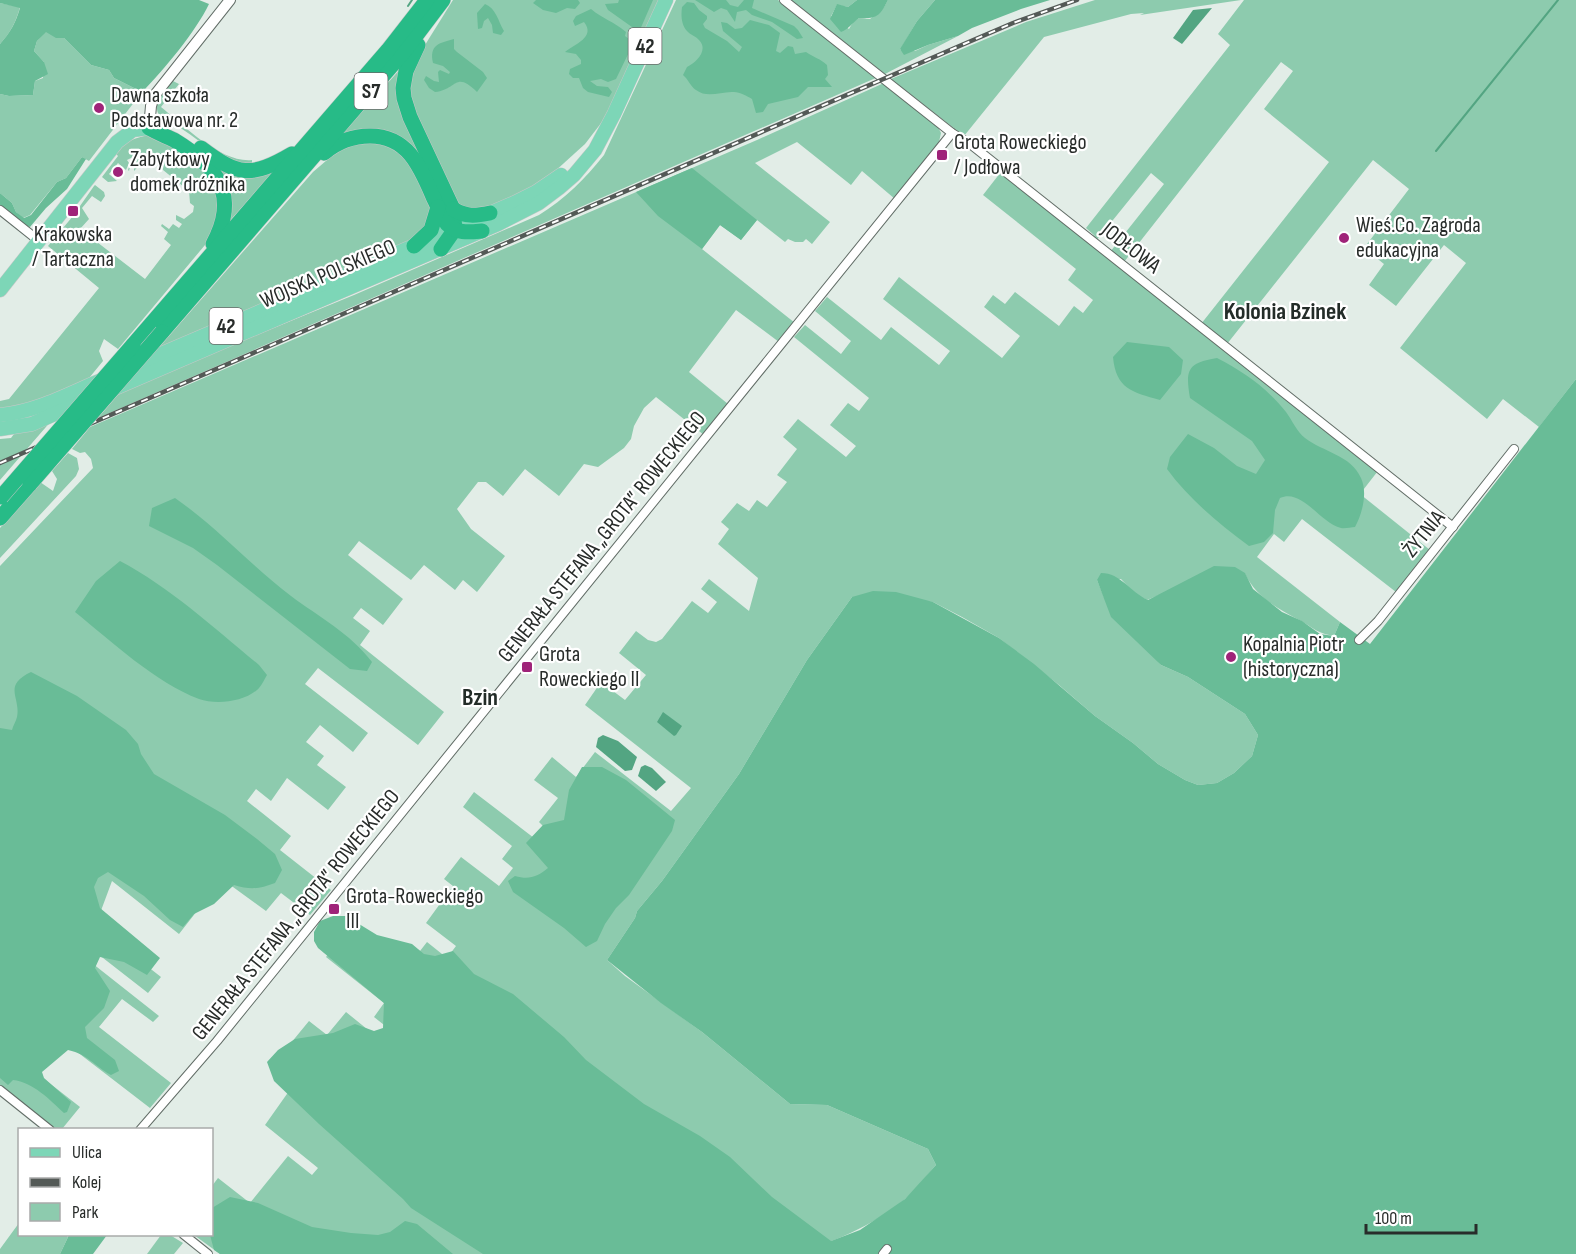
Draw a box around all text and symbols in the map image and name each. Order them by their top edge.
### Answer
road number: 42 [628,28,662,64]
road number: S7 [354,73,388,109]
place label: Dawna szkoła Podstawowa nr. 2 [111,82,238,134]
marker: Dawna szkoła Podstawowa nr. 2 [92,101,106,115]
place label: Grota Roweckiego / Jodłowa [954,129,1087,181]
place label: Zabytkowy domek dróżnika [130,146,246,198]
marker: Grota Roweckiego / Jodłowa [935,148,949,162]
marker: Zabytkowy domek dróżnika [111,165,125,179]
marker: Krakowska / Tartaczna [66,204,80,218]
place label: Wieś.Co. Zagroda edukacyjna [1356,212,1481,264]
street label: JODŁOWA [1095,216,1167,280]
place label: Krakowska / Tartaczna [32,221,114,273]
marker: Wieś.Co. Zagroda edukacyjna [1337,231,1351,245]
street label: WOJSKA POLSKIEGO [256,233,400,315]
district label: Kolonia Bzinek [1224,297,1346,326]
road number: 42 [210,308,242,344]
street label: GENERAŁA STEFANA „GROTA” ROWECKIEGO [492,406,712,668]
street label: ŻYTNIA [1397,505,1451,563]
place label: Kopalnia Piotr (historyczna) [1243,631,1344,683]
place label: Grota Roweckiego II [539,641,639,693]
marker: Kopalnia Piotr (historyczna) [1224,650,1238,664]
marker: Grota Roweckiego II [520,660,534,674]
district label: Bzin [462,683,498,712]
street label: GENERAŁA STEFANA „GROTA” ROWECKIEGO [186,784,406,1046]
place label: Grota-Roweckiego III [346,883,483,935]
marker: Grota-Roweckiego III [327,902,341,916]
legend [18,1128,213,1236]
text: Ulica [72,1142,102,1163]
text: Kolej [72,1172,101,1193]
scale bar [1366,1197,1476,1235]
text: Park [72,1202,98,1223]
text: 100 m [1375,1208,1412,1229]

